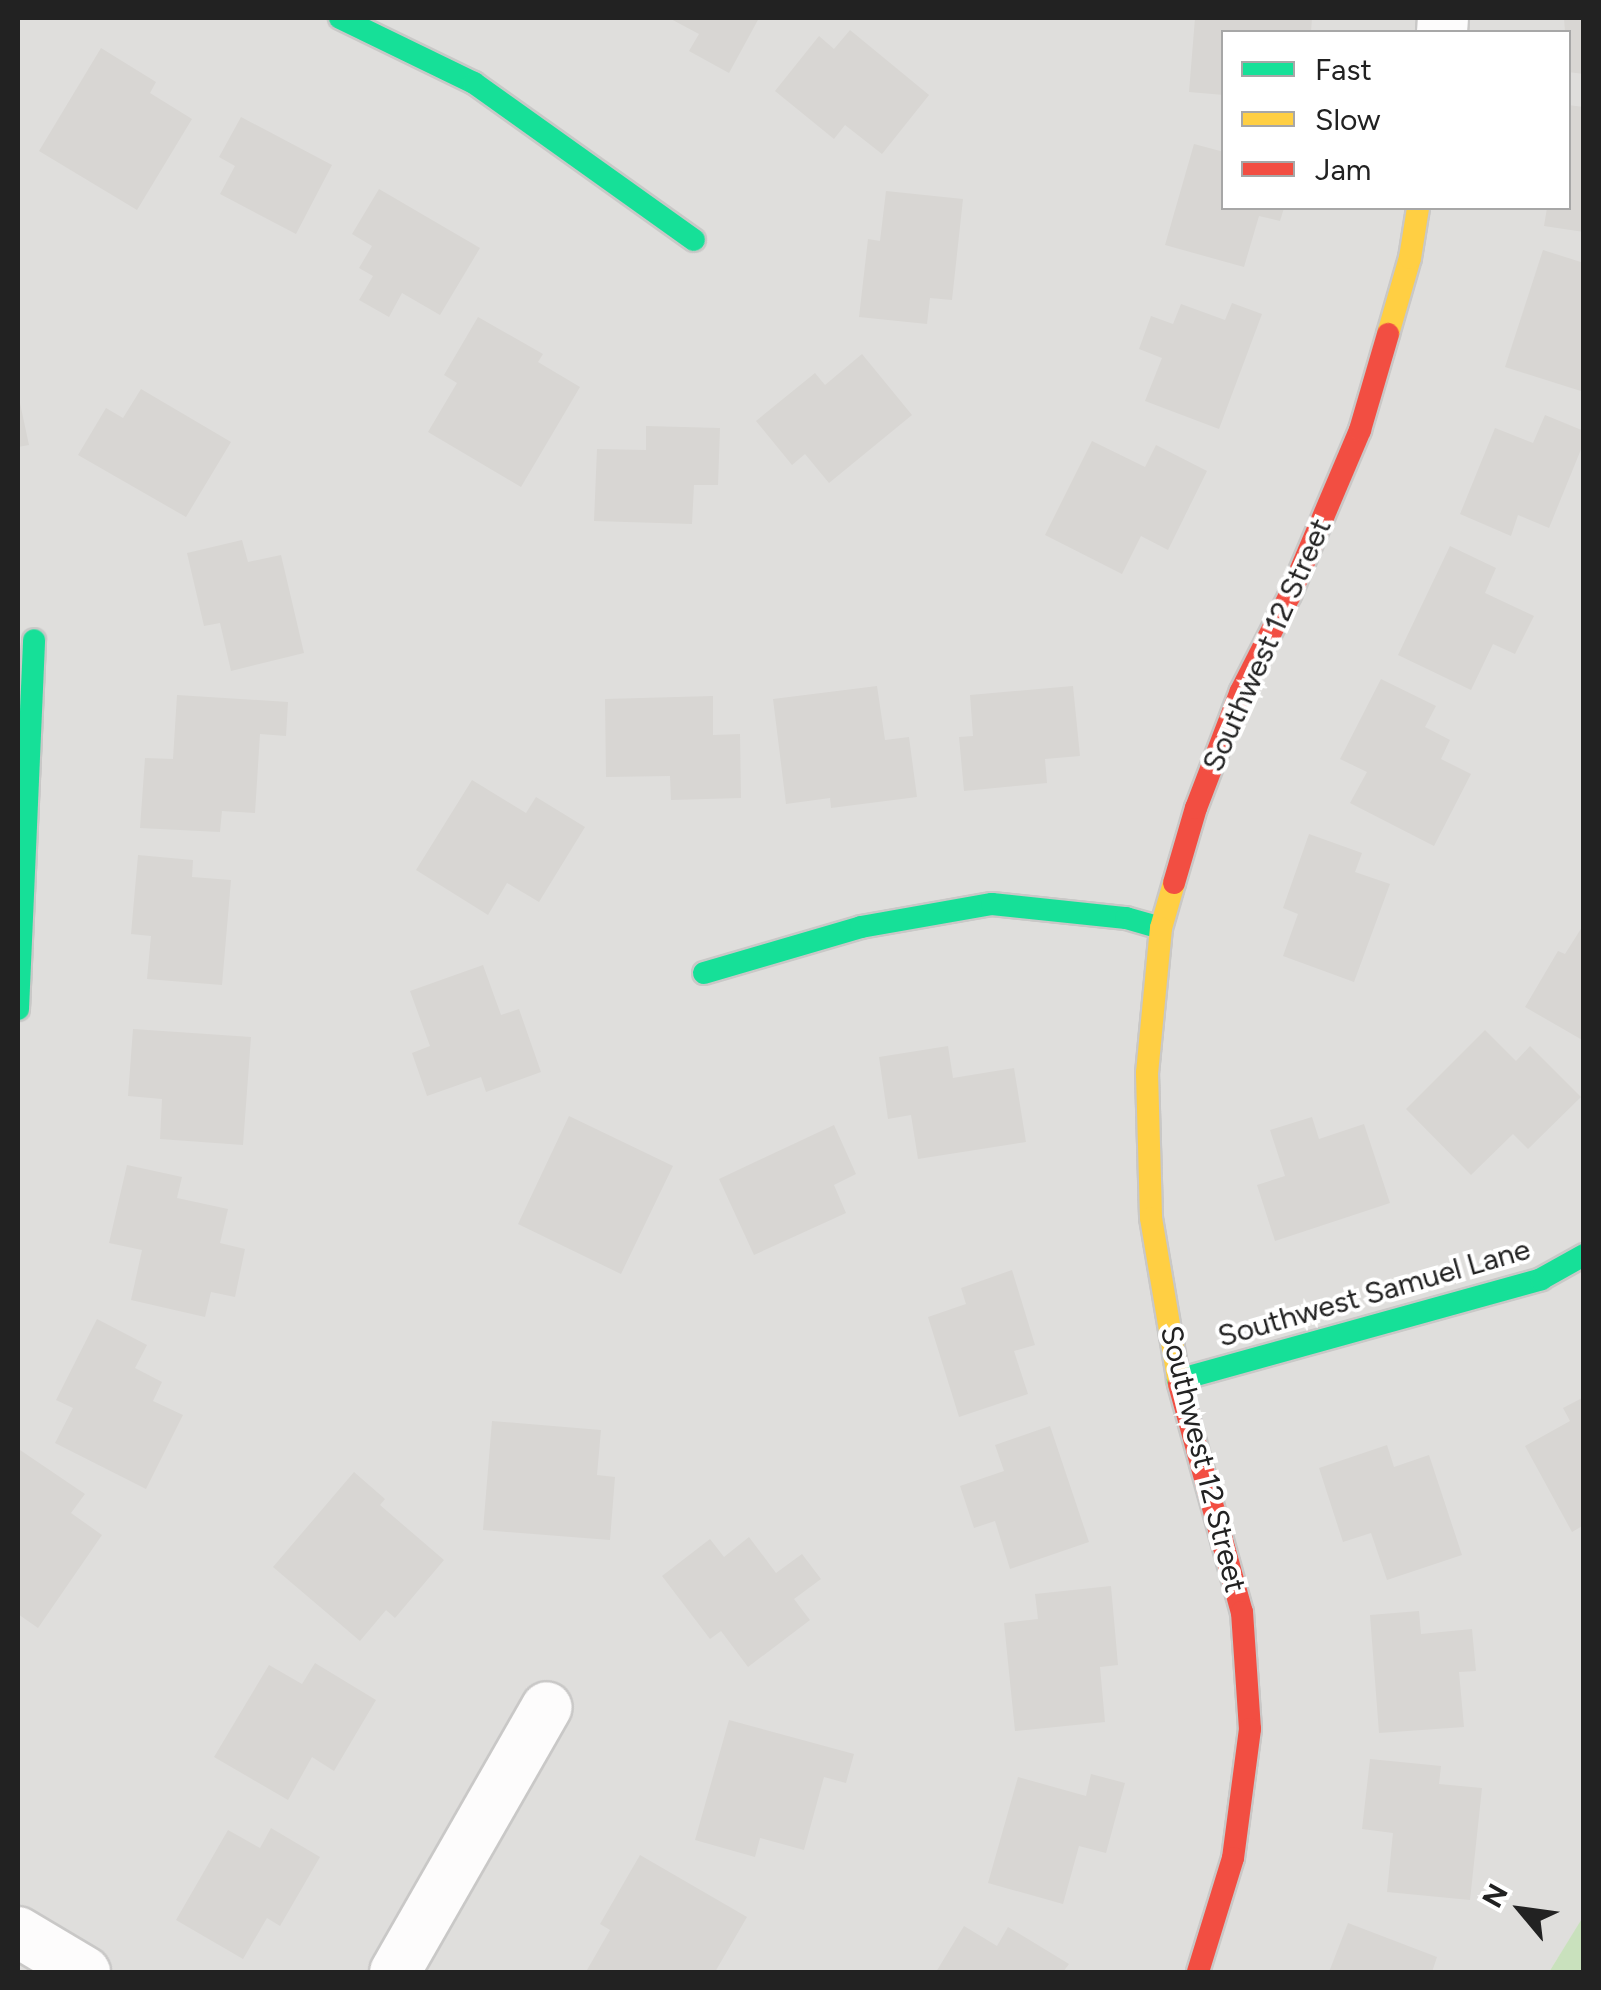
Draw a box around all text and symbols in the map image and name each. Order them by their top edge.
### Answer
legend [1221,30,1571,210]
text: Fast [1315,51,1372,88]
text: Slow [1315,101,1381,138]
text: Jam [1315,151,1371,188]
street label: Southwest 12 Street [1195,513,1339,777]
street label: Southwest Samuel Lane [1214,1231,1534,1355]
street label: Southwest 12 Street [1152,1322,1254,1596]
north arrow [1471,1860,1571,1960]
text: N [1475,1878,1515,1913]

